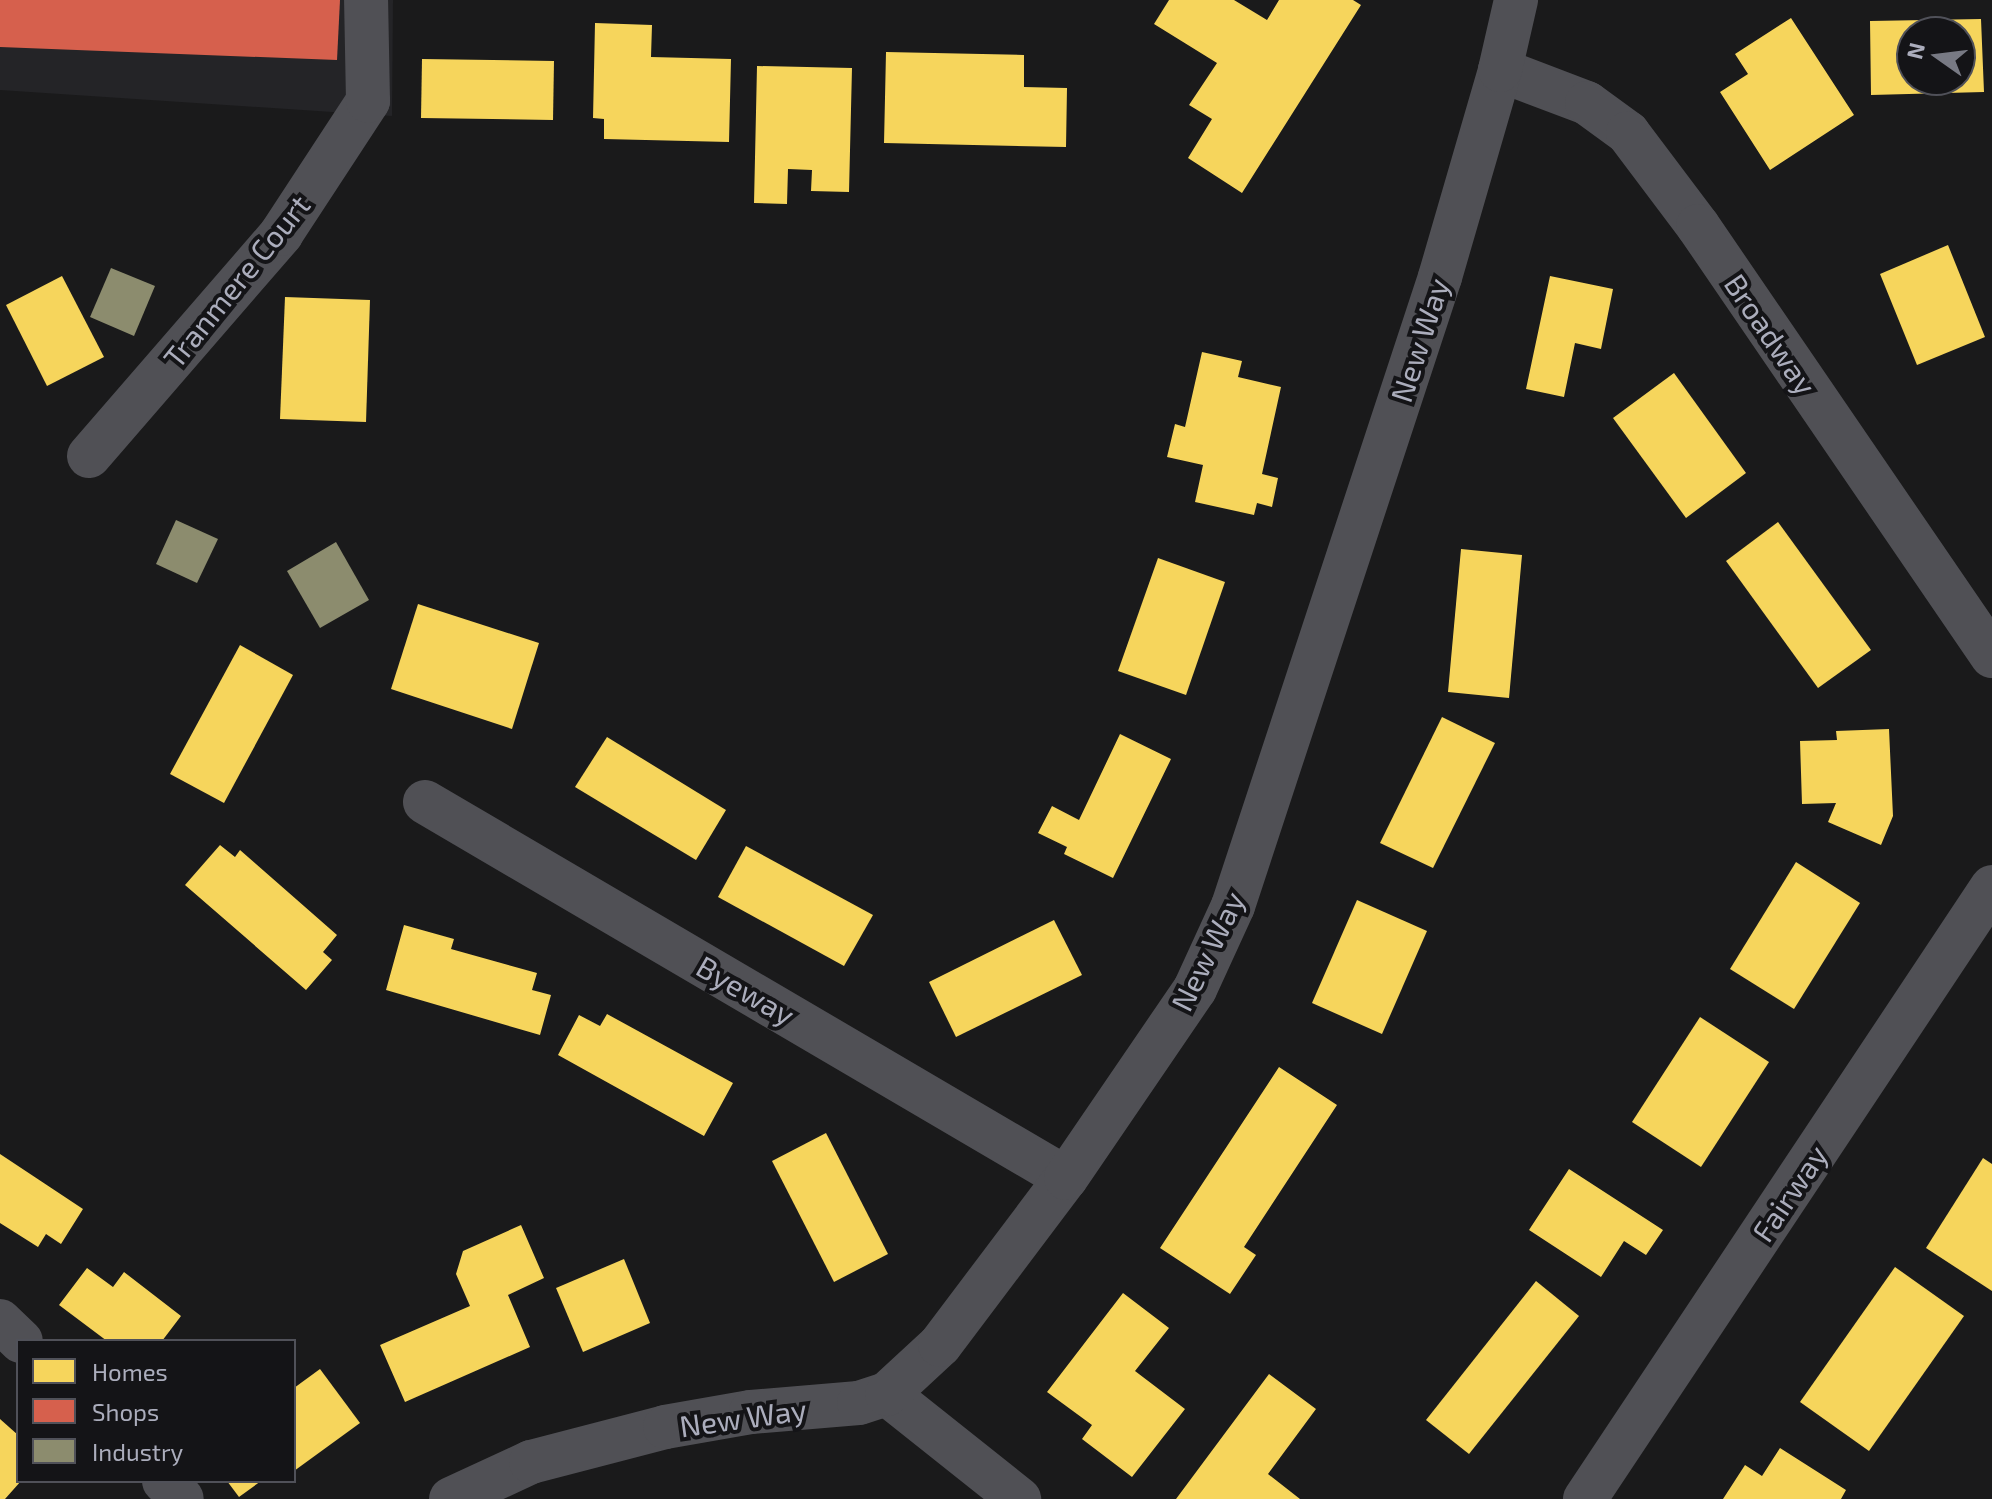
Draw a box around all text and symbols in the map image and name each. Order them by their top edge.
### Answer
north arrow [1896,16,1976,96]
text: N [1900,40,1929,62]
street label: Tranmere Court [155,187,317,375]
street label: Broadway [1718,267,1824,401]
street label: New Way [1382,273,1456,407]
street label: New Way [1163,885,1251,1017]
street label: Byeway [691,948,801,1032]
street label: Fairway [1744,1138,1834,1248]
legend [16,1339,296,1483]
text: Homes [92,1357,168,1386]
street label: New Way [677,1390,809,1444]
text: Shops [92,1397,159,1426]
text: Industry [92,1437,183,1466]

